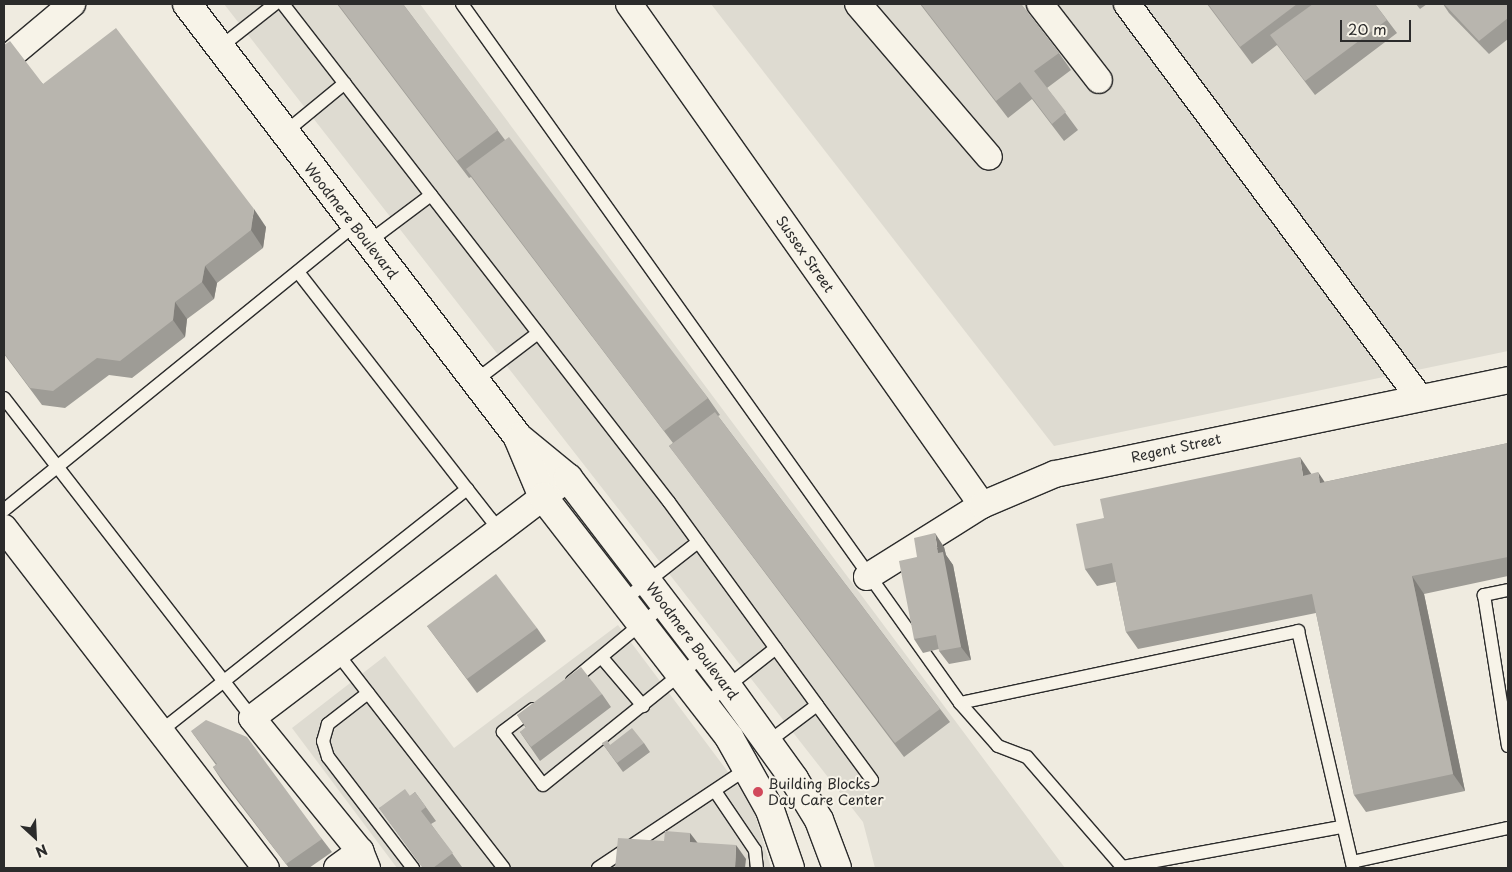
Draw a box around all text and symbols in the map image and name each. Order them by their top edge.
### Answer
scale bar [1342,10,1413,42]
text: 20 m [1348,17,1387,40]
street label: Woodmere Boulevard [300,159,402,283]
street label: Sussex Street [772,212,838,296]
street label: Regent Street [1129,430,1223,466]
street label: Woodmere Boulevard [642,579,742,703]
place label: Building Blocks Day Care Center [768,776,884,809]
marker: Building Blocks Day Care Center [752,786,764,798]
north arrow [10,812,60,862]
text: N [32,839,51,863]

